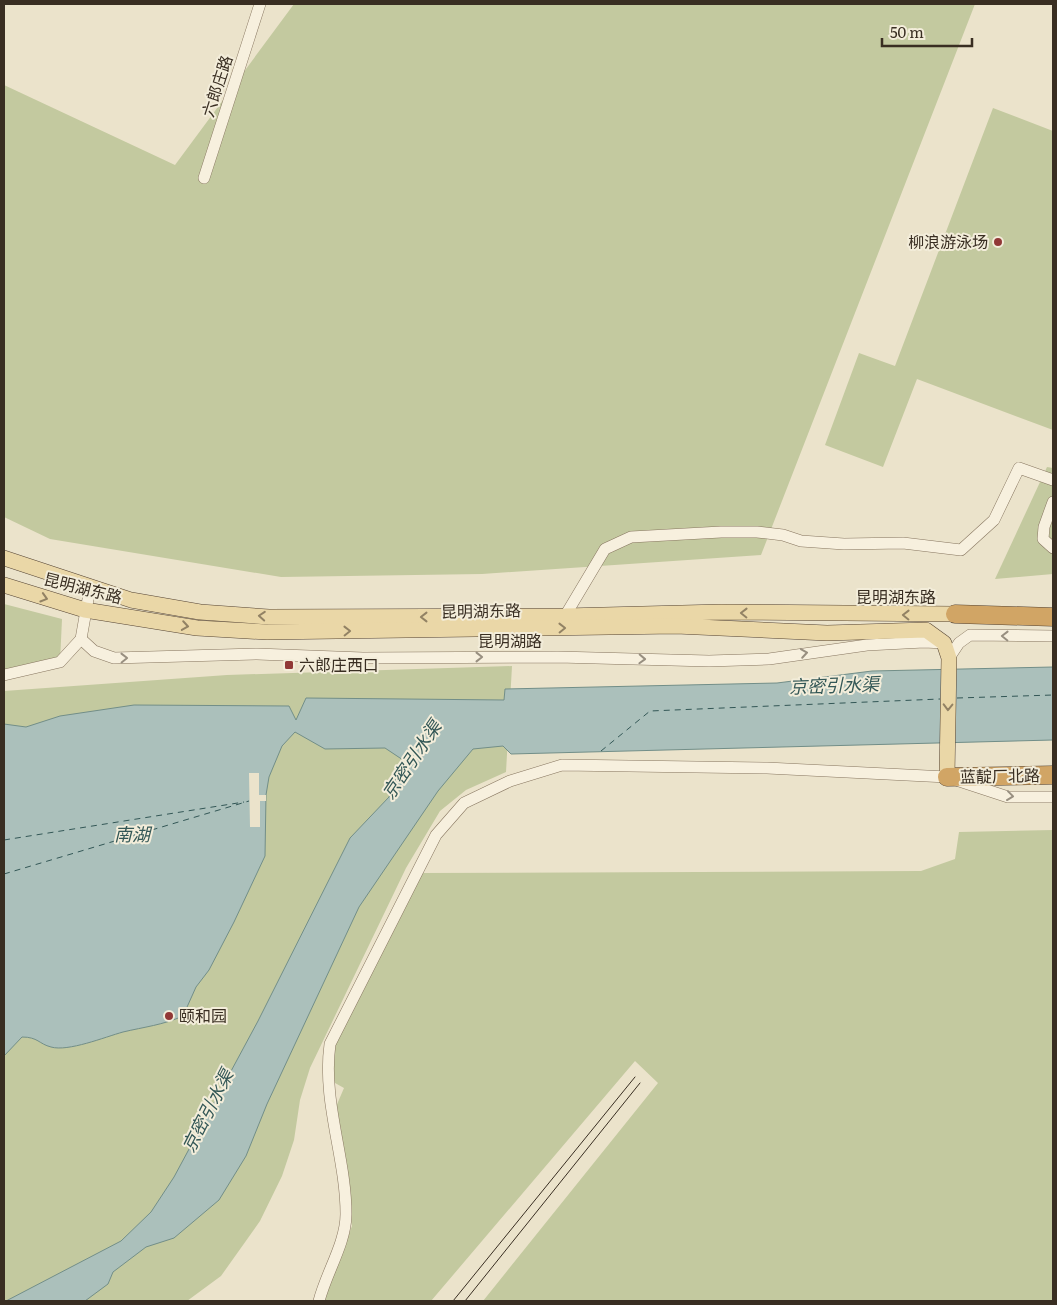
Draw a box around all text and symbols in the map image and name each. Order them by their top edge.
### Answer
scale bar [882,15,972,47]
text: 50 m [890,20,924,43]
street label: 六郎庄路 [195,52,237,120]
place label: 柳浪游泳场 [908,229,988,253]
marker: 柳浪游泳场 [992,236,1004,248]
street label: 昆明湖东路 [42,566,125,608]
street label: 昆明湖东路 [856,584,936,608]
one-way arrow [40,592,48,602]
street label: 昆明湖东路 [441,597,521,623]
one-way arrow [740,608,748,618]
one-way arrow [902,610,910,620]
one-way arrow [257,611,265,622]
one-way arrow [420,611,428,622]
one-way arrow [181,621,189,631]
one-way arrow [559,622,567,633]
one-way arrow [344,626,352,636]
street label: 昆明湖路 [478,628,542,652]
one-way arrow [1000,630,1008,641]
one-way arrow [799,649,808,659]
place label: 六郎庄西口 [299,652,379,676]
one-way arrow [476,652,483,662]
one-way arrow [120,653,128,663]
one-way arrow [638,654,646,664]
marker: 六郎庄西口 [283,659,295,671]
water label: 京密引水渠 [789,669,882,700]
one-way arrow [943,704,953,711]
water label: 京密引水渠 [374,712,449,804]
street label: 蓝靛厂北路 [960,762,1040,788]
one-way arrow [1006,790,1014,801]
water label: 南湖 [114,820,153,847]
place label: 颐和园 [179,1003,227,1027]
marker: 颐和园 [163,1010,175,1022]
water label: 京密引水渠 [174,1061,240,1157]

